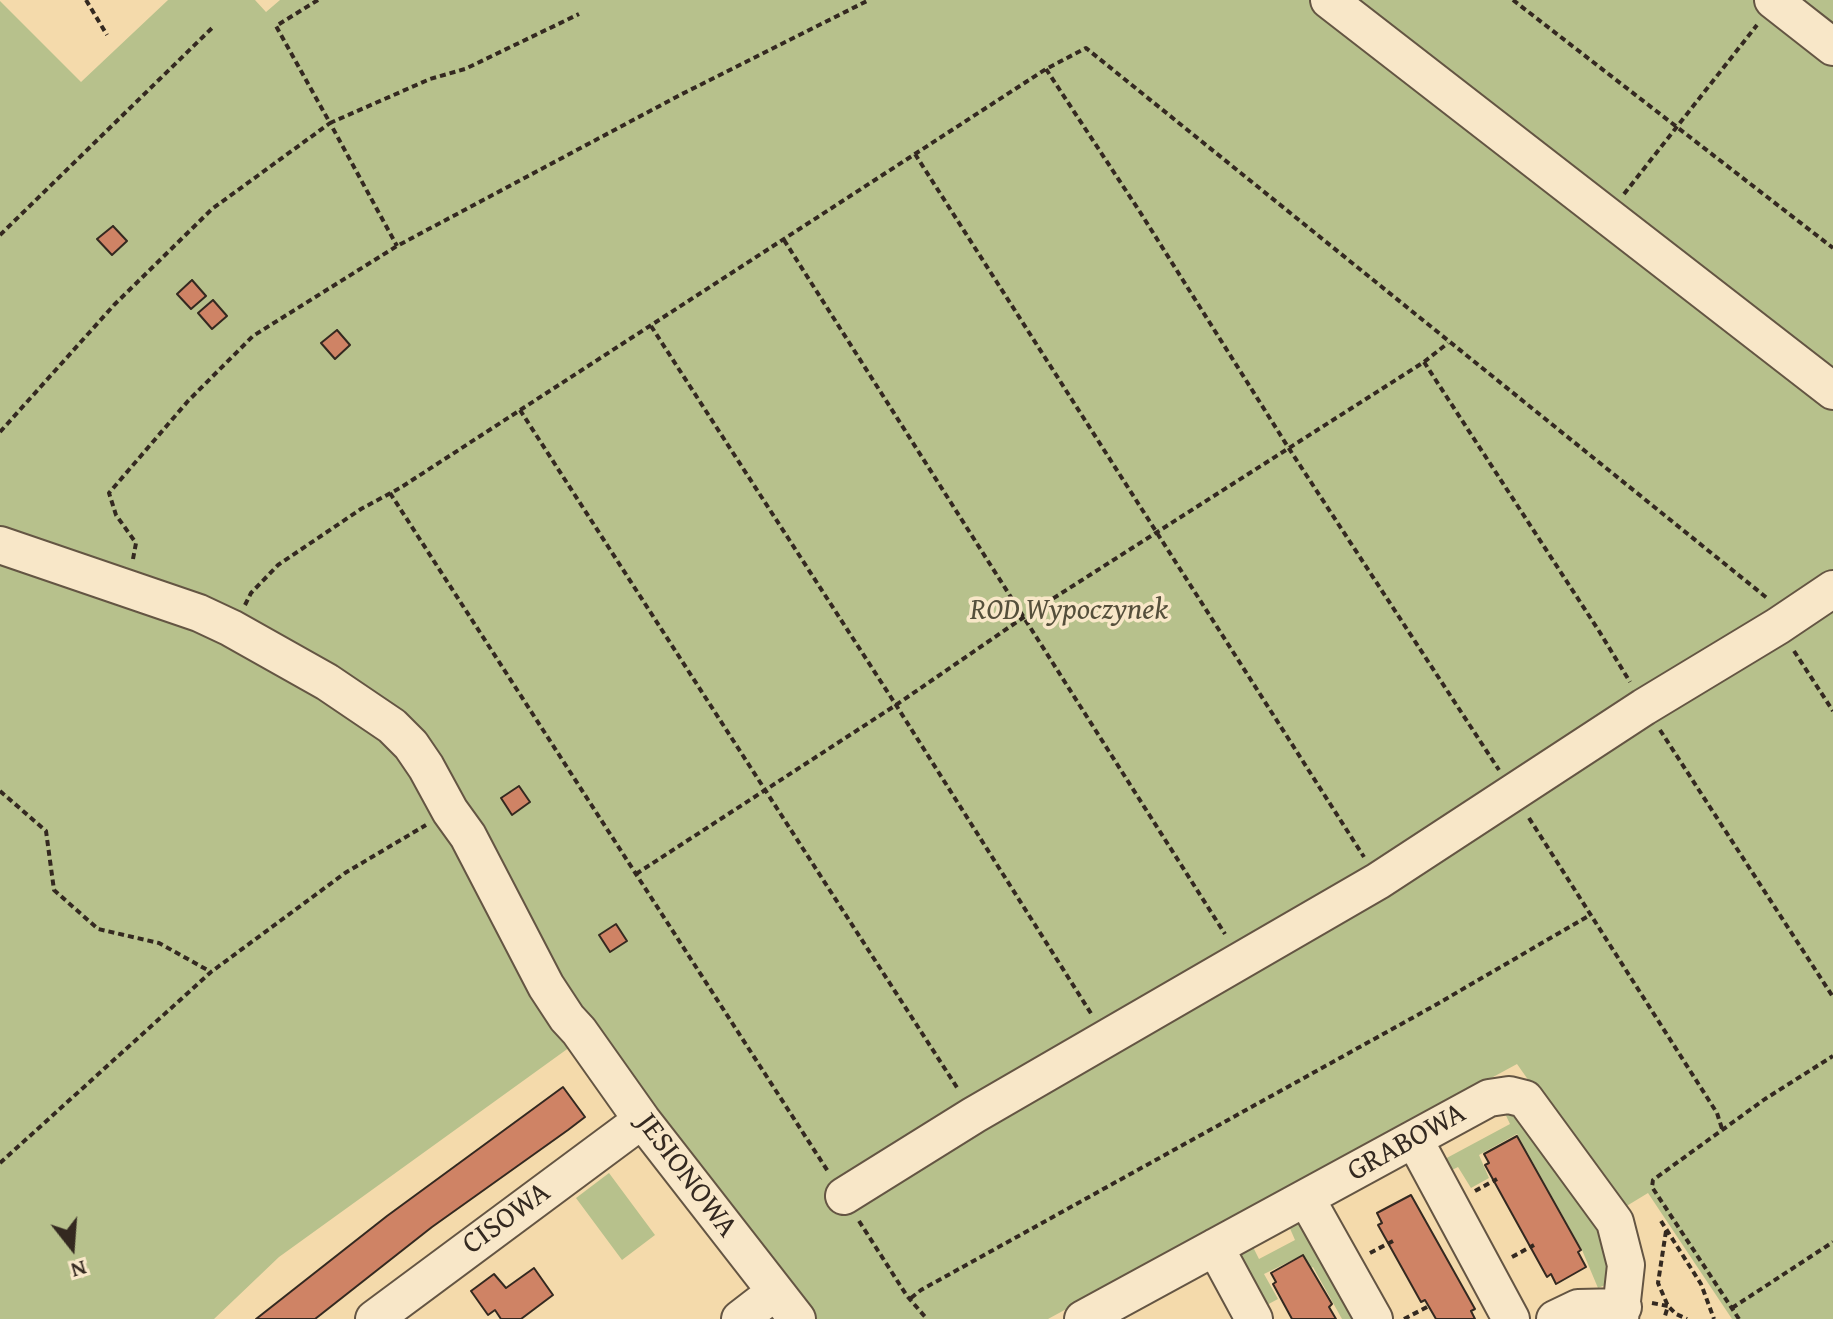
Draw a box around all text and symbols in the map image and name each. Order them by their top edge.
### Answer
park label: ROD Wypoczynek [970,593,1168,629]
street label: GRABOWA [1342,1096,1472,1190]
street label: JESIONOWA [628,1107,744,1245]
street label: CISOWA [456,1175,558,1263]
north arrow [32,1207,112,1287]
text: N [67,1252,91,1287]

